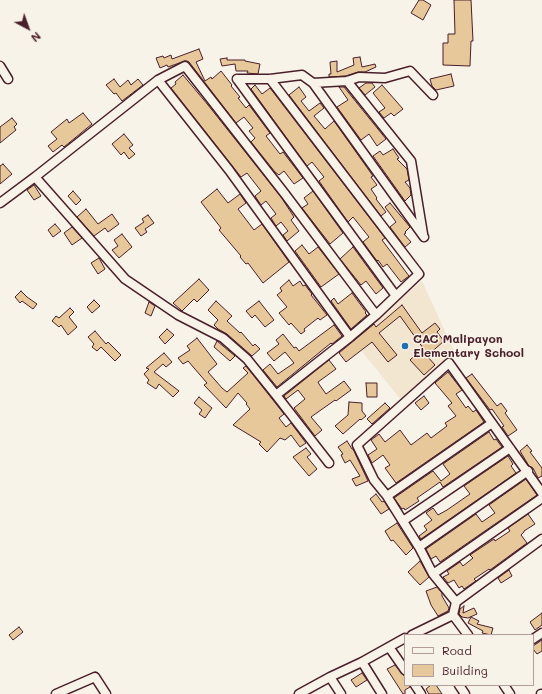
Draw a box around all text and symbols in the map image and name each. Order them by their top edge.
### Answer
north arrow [8,8,48,48]
text: N [28,29,44,46]
place label: CAC Malipayon Elementary School [413,332,524,360]
marker: CAC Malipayon Elementary School [400,341,410,351]
legend [404,634,534,686]
text: Road [442,642,472,658]
text: Building [442,662,488,678]

